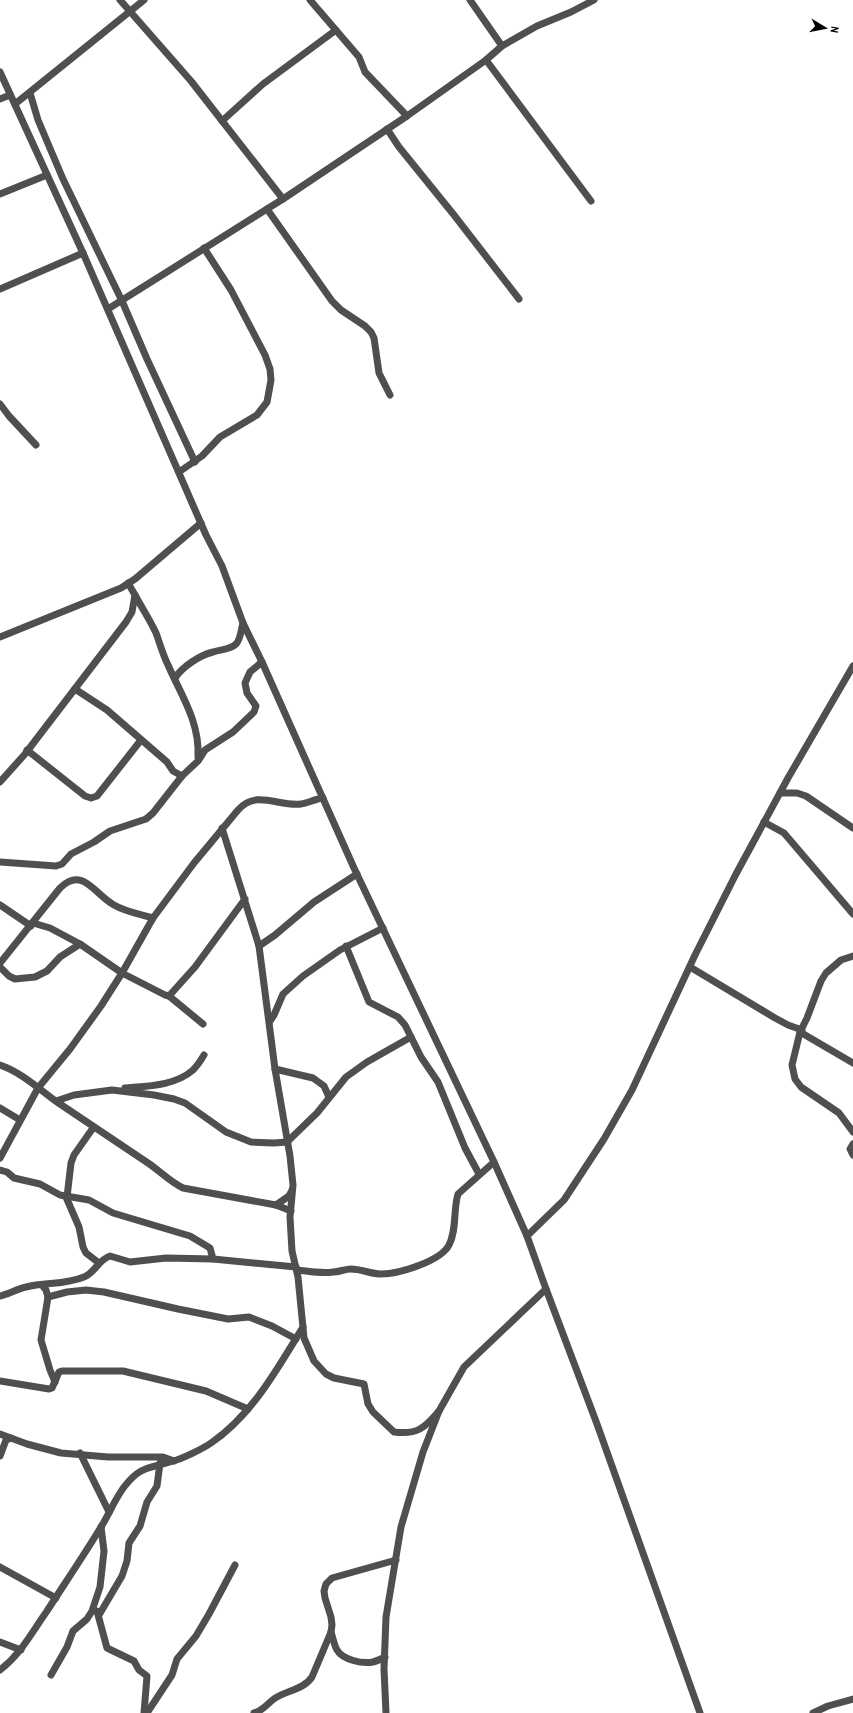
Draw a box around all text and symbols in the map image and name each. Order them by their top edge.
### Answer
north arrow [805,8,845,48]
text: N [827,25,842,34]

